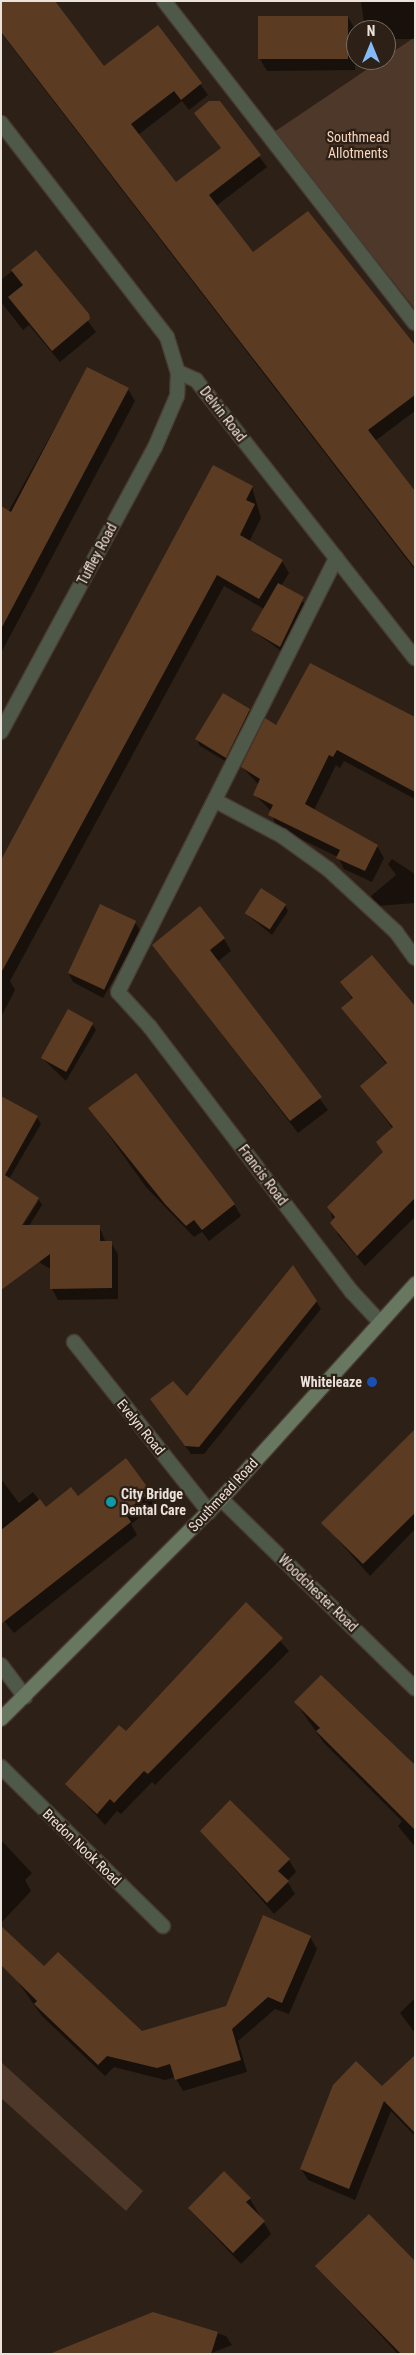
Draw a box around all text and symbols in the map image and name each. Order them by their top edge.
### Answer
north arrow [346,20,396,70]
text: N [367,23,375,39]
park label: Southmead Allotments [327,129,389,162]
street label: Delvin Road [196,383,250,445]
street label: Tuffley Road [74,520,120,588]
street label: Francis Road [235,1141,291,1209]
place label: Whiteleaze [300,1374,362,1390]
marker: Whiteleaze [366,1376,378,1388]
street label: Evelyn Road [114,1396,168,1458]
street label: Southmead Road [185,1455,261,1535]
place label: City Bridge Dental Care [121,1486,186,1518]
marker: City Bridge Dental Care [105,1496,117,1508]
street label: Woodchester Road [275,1551,361,1635]
street label: Bredon Nook Road [39,1805,125,1889]

